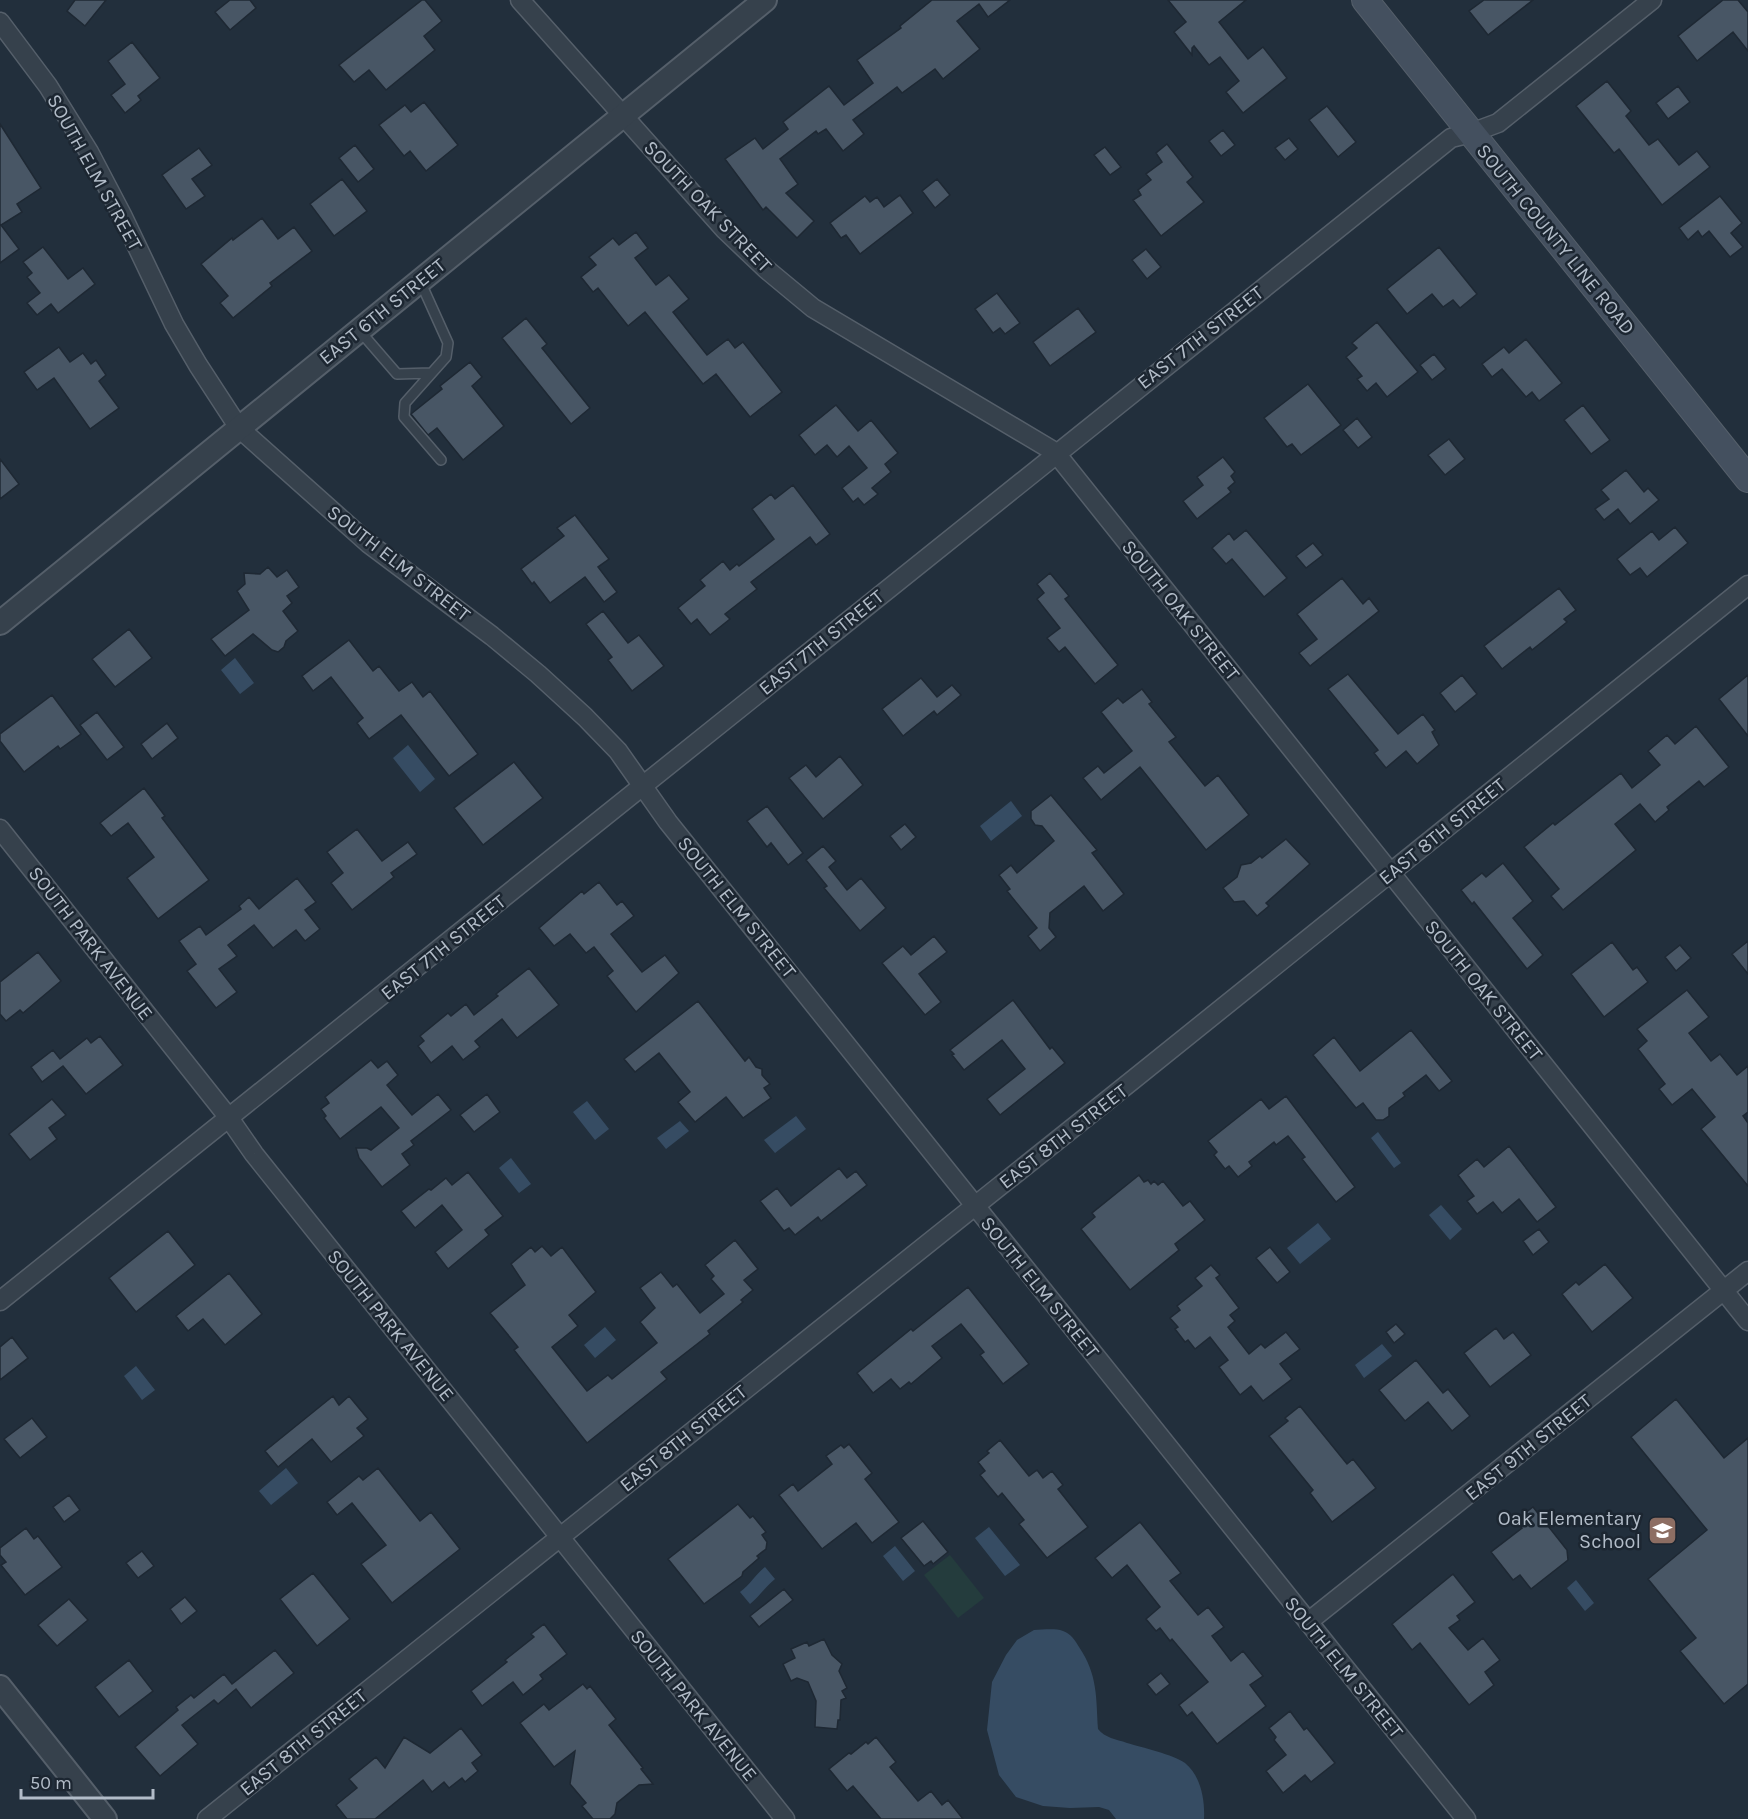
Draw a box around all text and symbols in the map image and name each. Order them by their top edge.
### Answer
street label: SOUTH ELM STREET [42,90,147,254]
street label: SOUTH OAK STREET [639,136,776,277]
street label: SOUTH COUNTY LINE ROAD [1472,139,1640,339]
street label: EAST 6TH STREET [314,253,450,369]
street label: EAST 7TH STREET [1133,281,1268,394]
street label: SOUTH ELM STREET [323,500,475,626]
street label: SOUTH OAK STREET [1117,535,1244,685]
street label: EAST 7TH STREET [754,585,888,700]
street label: EAST 8TH STREET [1374,773,1510,890]
street label: SOUTH ELM STREET [673,832,801,983]
street label: SOUTH PARK AVENUE [24,862,158,1025]
street label: EAST 7TH STREET [376,890,510,1005]
street label: SOUTH OAK STREET [1420,915,1547,1065]
street label: EAST 8TH STREET [994,1079,1132,1194]
street label: SOUTH ELM STREET [976,1212,1104,1363]
street label: SOUTH PARK AVENUE [322,1245,459,1406]
street label: EAST 8TH STREET [615,1380,751,1497]
street label: EAST 9TH STREET [1460,1389,1596,1505]
place label: Oak Elementary School [1498,1507,1641,1553]
school or university icon: Oak Elementary School [1646,1514,1678,1546]
street label: SOUTH ELM STREET [1280,1592,1408,1743]
street label: SOUTH PARK AVENUE [625,1625,762,1786]
street label: EAST 8TH STREET [235,1684,371,1801]
scale bar [21,1762,153,1800]
text: 50 m [30,1772,72,1794]

